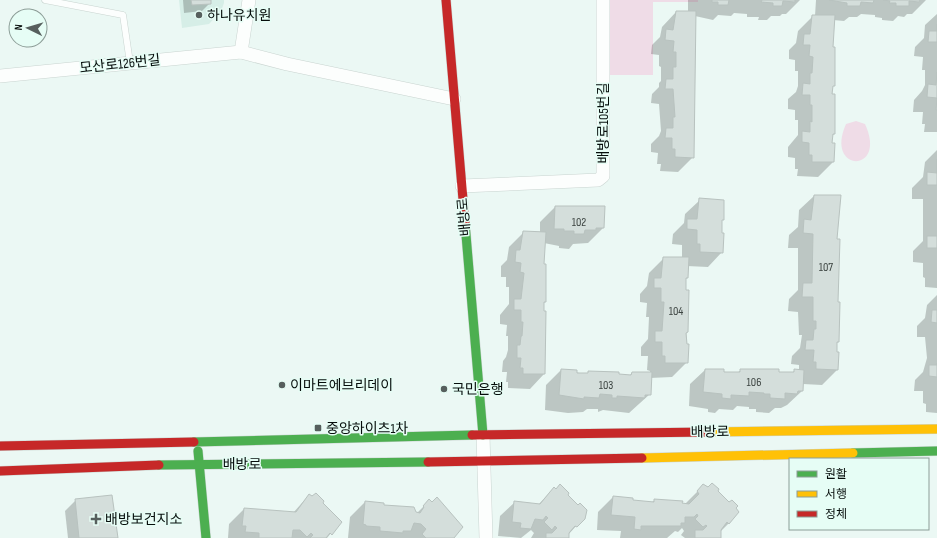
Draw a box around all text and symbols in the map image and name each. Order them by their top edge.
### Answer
place label: 하나유치원 [207,7,271,24]
north arrow [8,8,48,48]
marker: 하나유치원 [194,10,204,20]
text: N [12,24,25,31]
street label: 모산로126번길 [79,51,161,77]
street label: 배방로105번길 [595,82,612,164]
street label: 배방로 [454,197,474,237]
house number: 102 [572,215,586,230]
house number: 107 [819,260,833,275]
house number: 104 [669,304,683,319]
house number: 106 [747,375,761,390]
place label: 이마트에브리데이 [290,377,393,394]
house number: 103 [599,378,613,393]
marker: 이마트에브리데이 [277,380,287,390]
place label: 국민은행 [452,381,504,398]
marker: 국민은행 [439,384,449,394]
place label: 중앙하이츠1차 [326,420,408,437]
marker: 중앙하이츠1차 [313,423,323,433]
street label: 배방로 [691,423,730,441]
street label: 배방로 [223,456,261,473]
legend [789,458,929,530]
text: 원활 [825,467,847,482]
text: 서행 [825,487,847,502]
text: 정체 [825,507,847,522]
place label: 배방보건지소 [105,511,182,528]
marker: 배방보건지소 [90,513,102,525]

